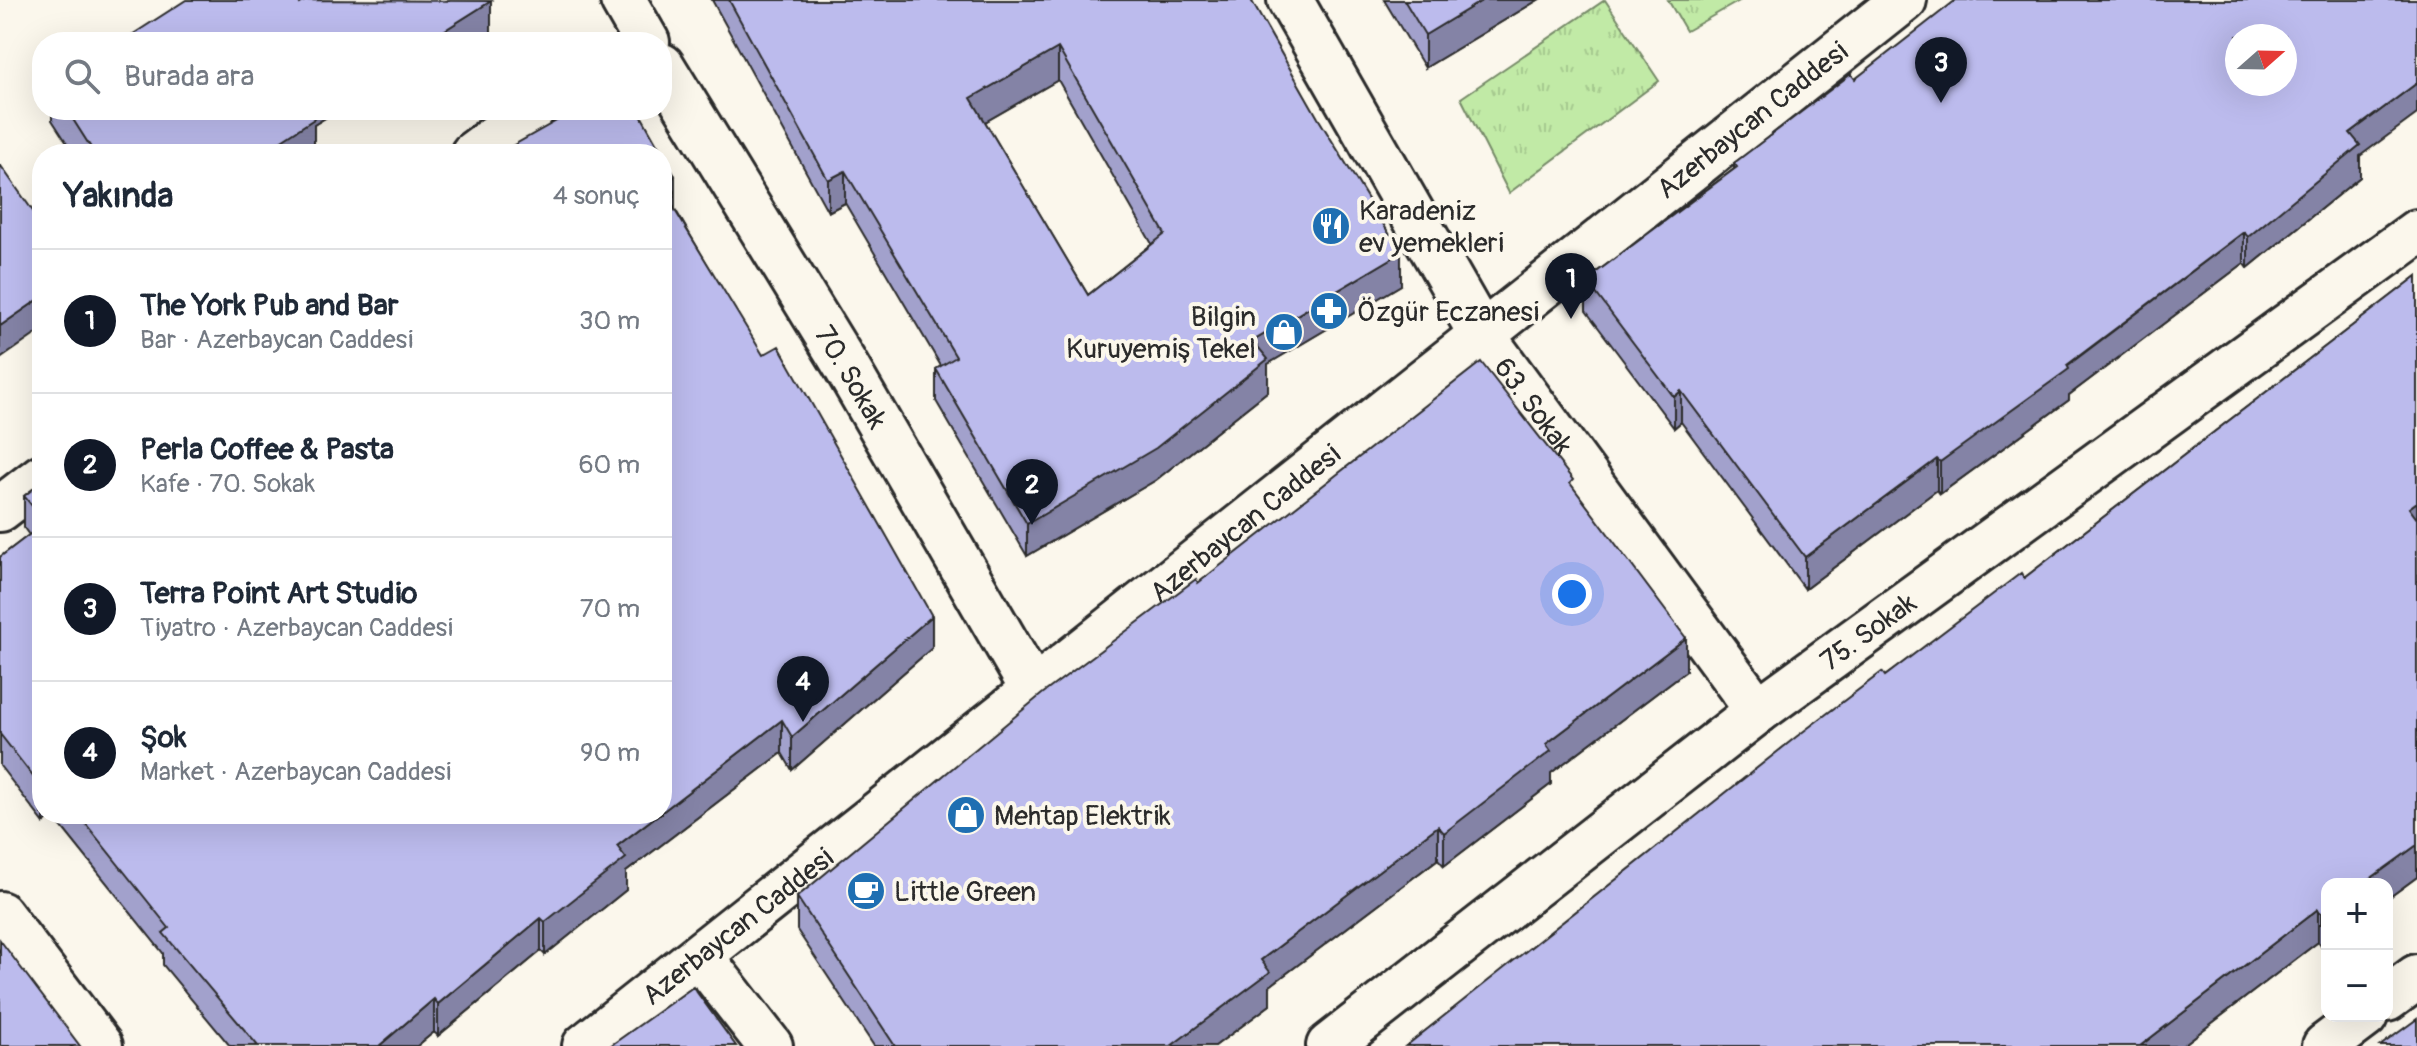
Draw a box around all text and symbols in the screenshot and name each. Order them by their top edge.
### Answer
north arrow [2225,24,2297,96]
search box [32,32,672,120]
street label: Azerbaycan Caddesi [1650,35,1856,207]
pin: 3 [1915,37,1967,103]
icon: search [60,54,104,98]
text: Burada ara [124,58,255,95]
text: Yakında [64,175,173,218]
text: 4 sonuç [553,180,640,212]
place label: Karadeniz ev yemekleri [1359,194,1504,261]
restaurant icon: Karadeniz ev yemekleri [1310,205,1352,247]
pin: 1 [1545,253,1597,319]
text: The York Pub and Bar [140,287,398,324]
pharmacy icon: Özgür Eczanesi [1308,290,1350,332]
place label: Özgür Eczanesi [1357,295,1539,330]
place label: Bilgin Kuruyemiş Tekel [1066,300,1256,367]
text: 1 [85,305,95,337]
text: 30 m [579,305,640,337]
shop icon: Bilgin Kuruyemiş Tekel [1263,311,1305,353]
street label: 70. Sokak [806,319,894,436]
text: Bar · Azerbaycan Caddesi [140,324,413,356]
street label: 63. Sokak [1486,351,1580,462]
text: Perla Coffee & Pasta [140,431,394,468]
street label: Azerbaycan Caddesi [1143,437,1348,611]
text: 2 [83,449,97,481]
text: 60 m [578,449,640,481]
pin: 2 [1006,459,1058,525]
text: Kafe · 70. Sokak [140,468,315,500]
your location [1552,574,1592,614]
text: Terra Point Art Studio [140,575,417,612]
street label: 75. Sokak [1814,586,1924,679]
text: 3 [83,593,97,625]
text: 70 m [580,593,640,625]
text: Tiyatro · Azerbaycan Caddesi [140,612,453,644]
pin: 4 [777,656,829,722]
text: Şok [140,719,186,756]
text: 4 [82,737,98,769]
text: 90 m [580,737,640,769]
text: Market · Azerbaycan Caddesi [140,756,451,788]
shop icon: Mehtap Elektrik [945,794,987,836]
place label: Mehtap Elektrik [994,799,1171,834]
street label: Azerbaycan Caddesi [636,841,841,1013]
cafe icon: Little Green [845,870,887,912]
place label: Little Green [894,875,1036,910]
map controls [2321,878,2393,1022]
button: + [2321,878,2393,950]
button: − [2321,950,2393,1022]

